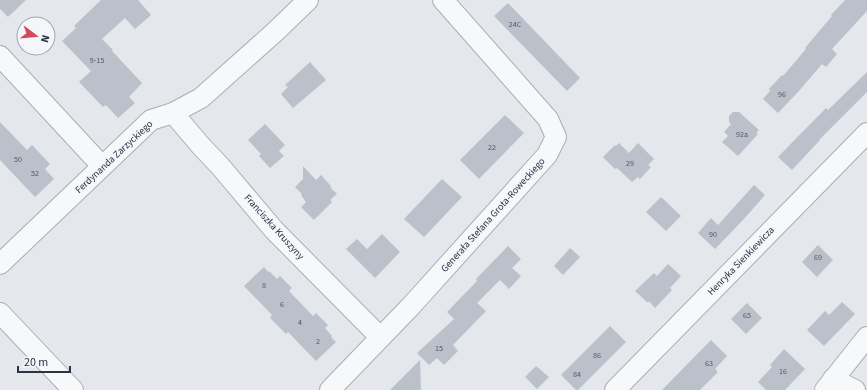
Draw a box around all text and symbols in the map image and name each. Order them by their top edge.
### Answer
north arrow [16,16,56,56]
house number: 24C [509,19,522,30]
text: N [37,33,53,44]
house number: 9-15 [90,55,104,66]
house number: 96 [778,89,786,100]
street label: Ferdynanda Zarzyckiego [72,117,156,197]
house number: 92a [736,129,748,140]
house number: 22 [488,142,496,153]
house number: 50 [14,154,22,165]
street label: Generała Stefana Grota-Roweckiego [438,155,548,275]
house number: 29 [626,158,634,169]
house number: 52 [31,168,39,179]
street label: Franciszka Kruszyny [241,191,307,263]
street label: Henryka Sienkiewicza [704,223,778,299]
house number: 90 [709,229,717,240]
house number: 69 [814,252,822,263]
house number: 8 [262,280,266,291]
house number: 6 [280,299,284,310]
house number: 65 [743,310,751,321]
house number: 4 [298,317,302,328]
house number: 2 [316,336,320,347]
house number: 15 [435,343,443,354]
scale bar [18,348,70,374]
house number: 86 [593,350,601,361]
text: 20 m [24,354,48,371]
house number: 63 [705,358,713,369]
house number: 16 [779,366,787,377]
house number: 84 [573,369,581,380]

